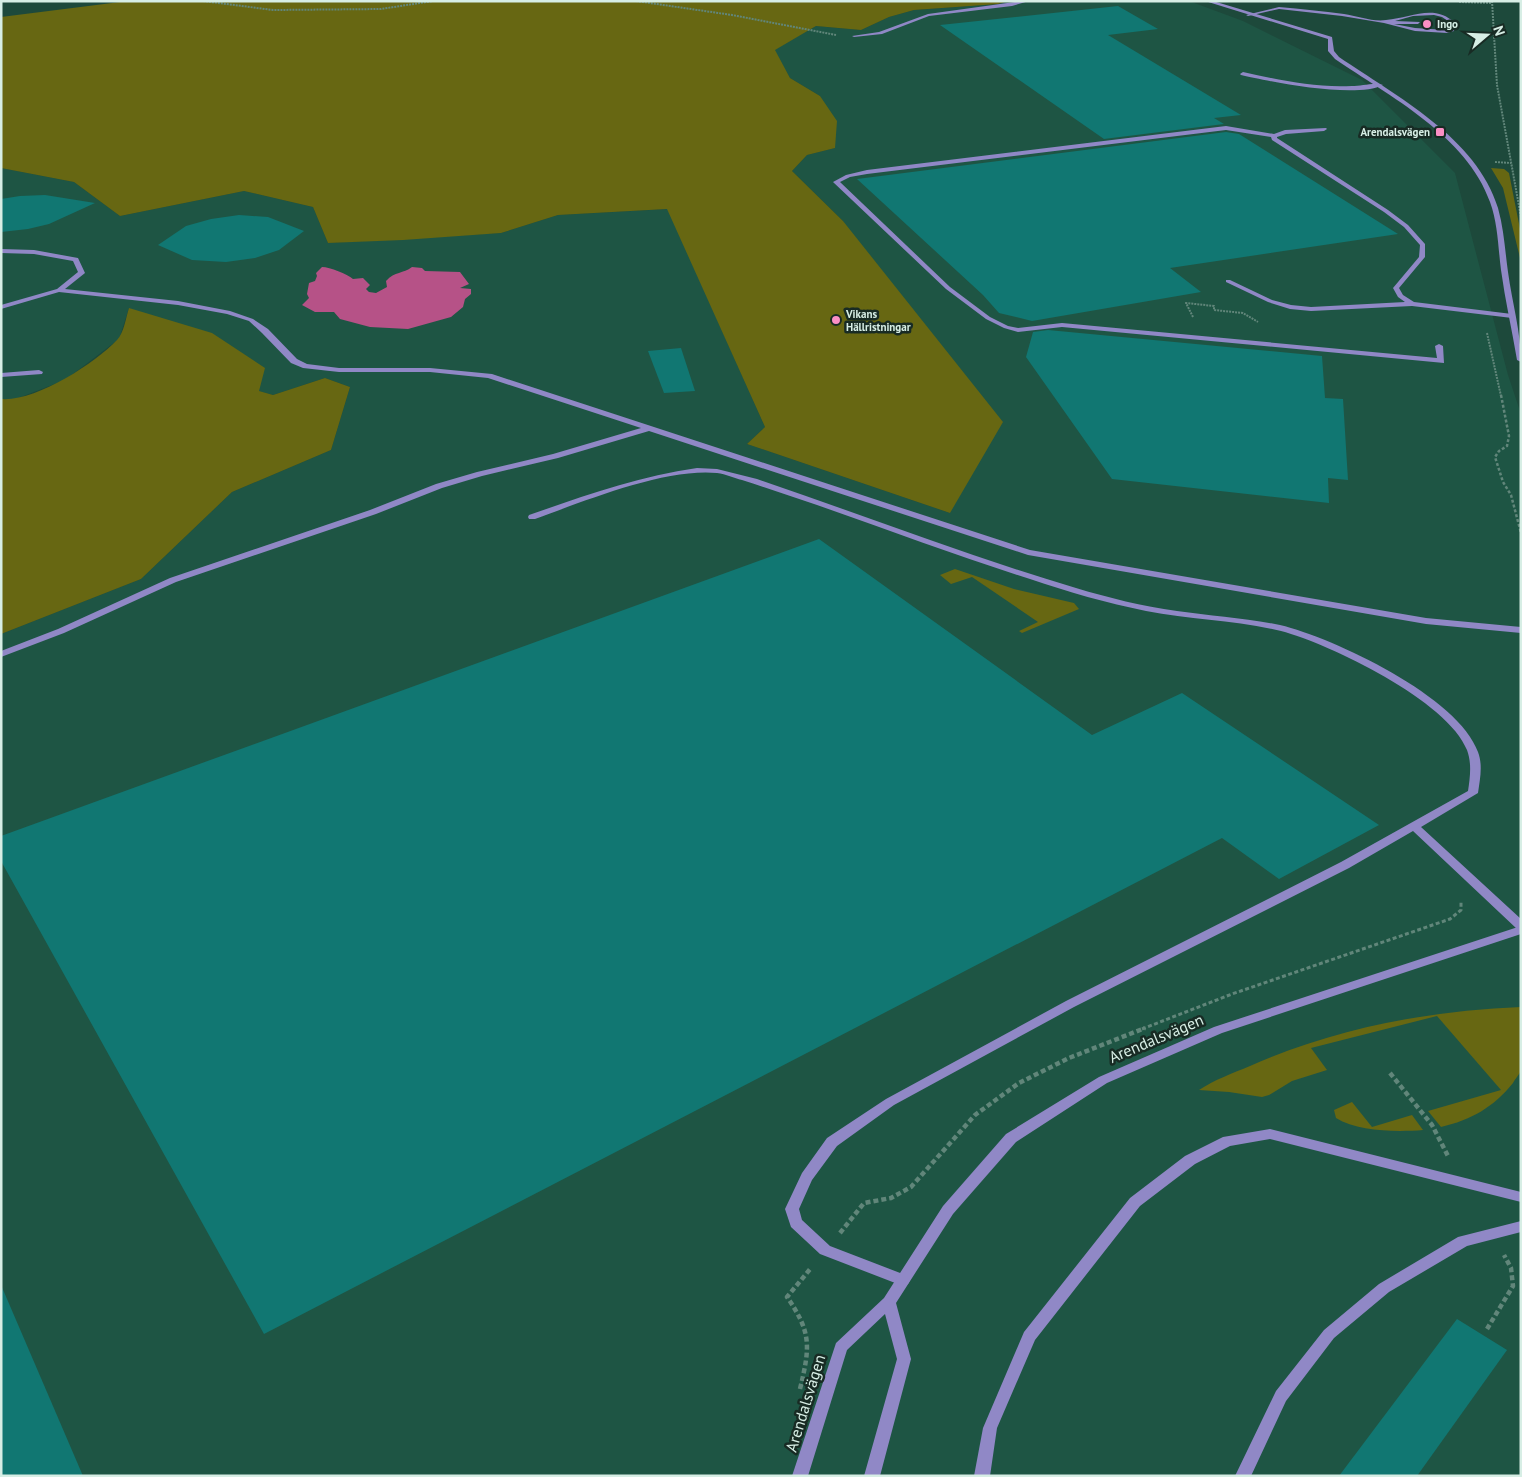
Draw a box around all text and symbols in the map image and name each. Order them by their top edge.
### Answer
north arrow [1462,10,1512,60]
place label: Ingo [1437,17,1458,31]
marker: Ingo [1421,18,1433,30]
text: N [1489,23,1509,38]
place label: Arendalsvägen [1360,125,1430,139]
marker: Arendalsvägen [1434,126,1446,138]
place label: Vikans Hällristningar [845,307,911,334]
marker: Vikans Hällristningar [830,314,842,326]
street label: Arendalsvägen [1106,1009,1206,1067]
street label: Arendalsvägen [781,1352,829,1454]

